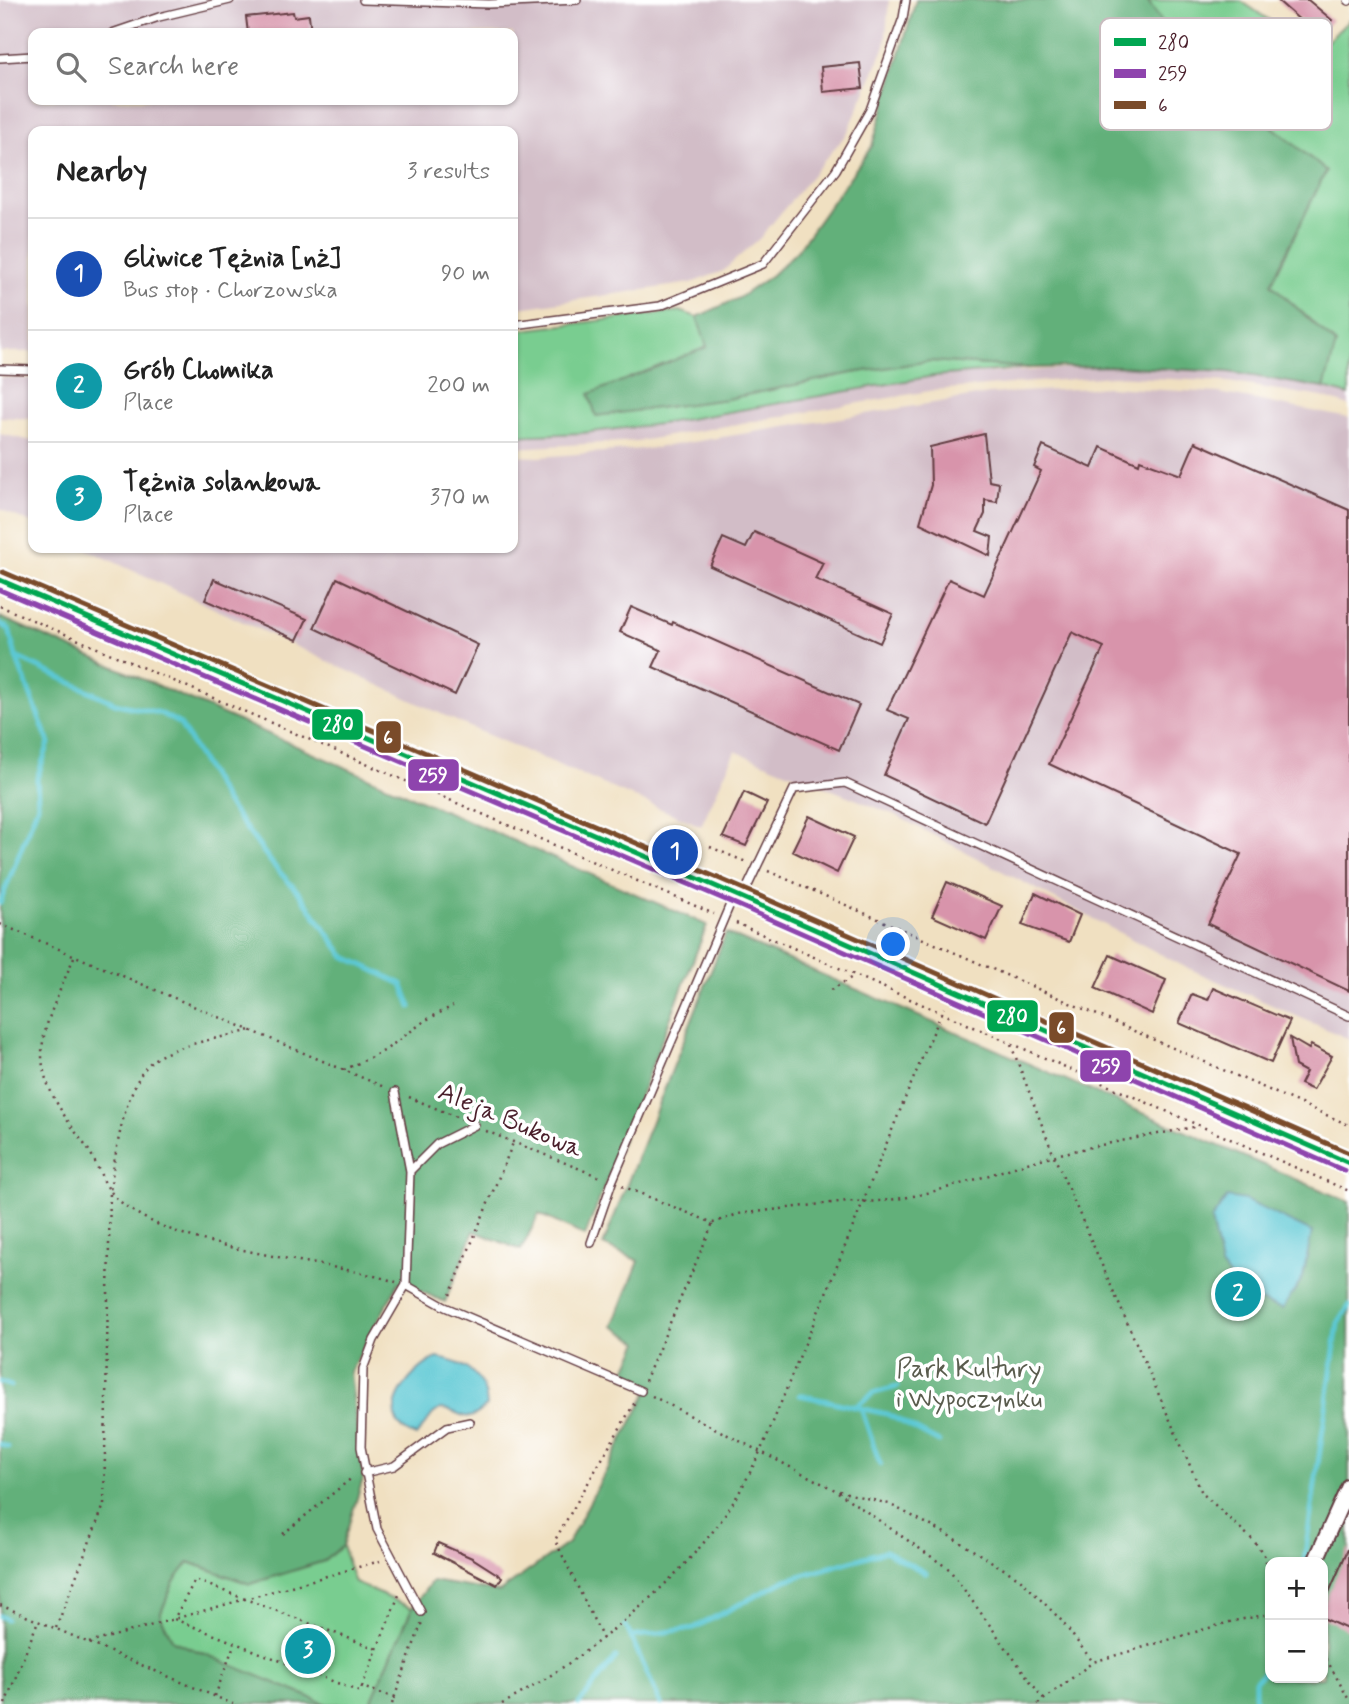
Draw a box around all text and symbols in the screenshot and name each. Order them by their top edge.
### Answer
legend [1100,18,1332,130]
search box [28,28,518,105]
text: 280 [1158,31,1189,56]
icon: search [52,48,90,86]
text: Search here [108,50,239,84]
text: 259 [1158,62,1187,87]
text: 6 [1158,94,1168,119]
text: Nearby [56,152,147,191]
text: 3 results [407,157,490,187]
text: Gliwice Tężnia [nż] [123,242,341,276]
text: 1 [74,259,84,289]
text: 90 m [441,259,490,289]
text: Bus stop · Chorzowska [123,276,338,306]
text: Grób Chomika [123,354,274,388]
text: 2 [73,371,85,401]
text: 200 m [427,371,490,401]
text: Place [123,388,174,418]
text: Tężnia solankowa [123,466,320,500]
text: 3 [74,483,84,513]
text: 370 m [430,483,490,513]
text: Place [123,500,174,530]
line badge: 280 [311,708,364,741]
text: 280 [322,713,354,738]
line badge: 6 [375,720,402,754]
text: 6 [383,726,393,751]
line badge: 259 [407,758,460,792]
text: 259 [418,764,448,789]
pin: 1 [652,826,698,878]
your location [876,927,910,961]
line badge: 280 [986,999,1039,1033]
text: 280 [996,1005,1028,1030]
line badge: 6 [1048,1011,1075,1044]
text: 6 [1056,1016,1066,1041]
line badge: 259 [1079,1049,1132,1083]
text: 259 [1091,1055,1121,1080]
street label: Aleja Bukowa [433,1075,588,1167]
pin: 2 [1215,1268,1261,1320]
park label: Park Kultury i Wypoczynku [896,1353,1042,1417]
map controls [1265,1557,1328,1683]
button: + [1265,1557,1328,1620]
button: − [1265,1620,1328,1683]
pin: 3 [285,1625,331,1677]

